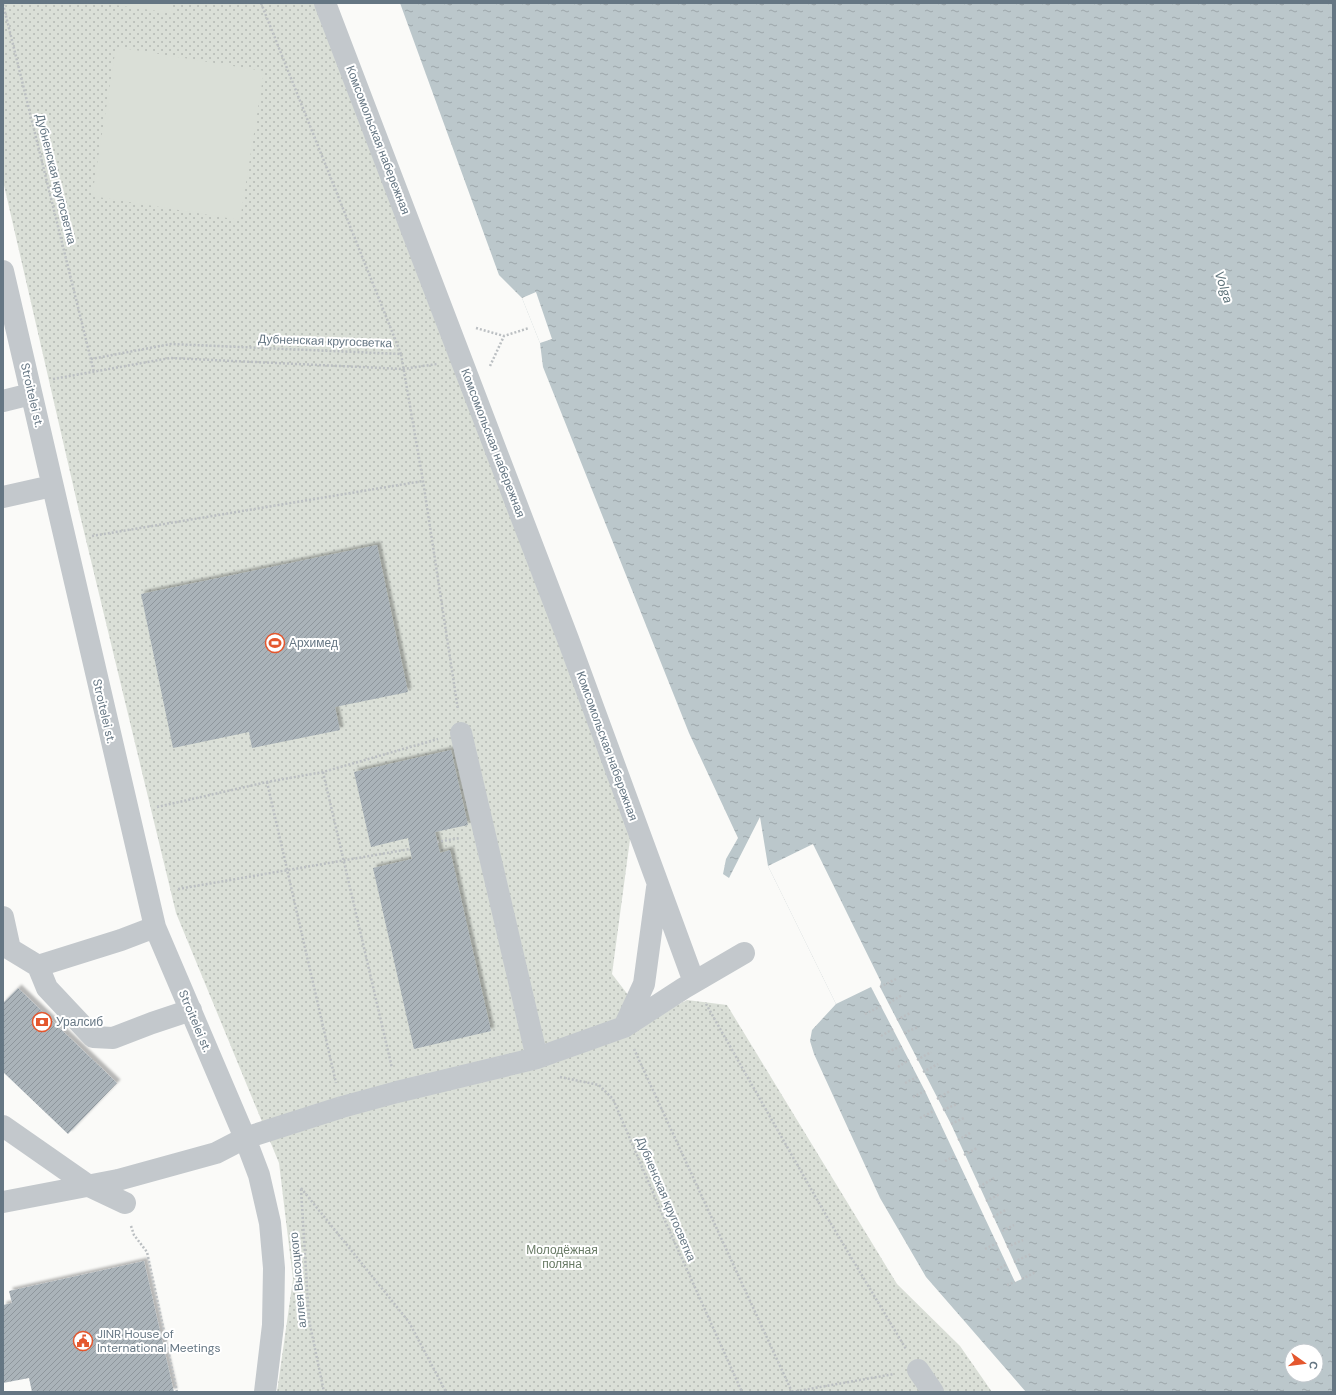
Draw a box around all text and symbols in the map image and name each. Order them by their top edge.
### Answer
street label: Комсомольская набережная [342,63,414,217]
street label: Дубненская кругосветка [32,112,80,246]
water label: Volga [1211,269,1237,305]
street label: Дубненская кругосветка [258,331,393,351]
street label: Stroitelei st. [17,361,47,429]
street label: Комсомольская набережная [457,366,529,520]
sports icon: Архимед [264,632,286,654]
place label: Архимед [289,635,338,651]
street label: Комсомольская набережная [572,669,642,823]
street label: Stroitelei st. [89,677,119,745]
street label: Stroitelei st. [175,988,215,1054]
bank icon: Уралсиб [31,1011,53,1033]
place label: Уралсиб [56,1014,103,1030]
street label: Дубненская кругосветка [632,1134,700,1264]
street label: аллея Высоцкого [286,1231,310,1329]
park label: Молодёжная поляна [526,1242,598,1272]
place label: JINR House of International Meetings [97,1326,220,1356]
public building icon: JINR House of International Meetings [72,1330,94,1352]
north arrow [1284,1343,1324,1383]
text: С [1306,1360,1321,1371]

